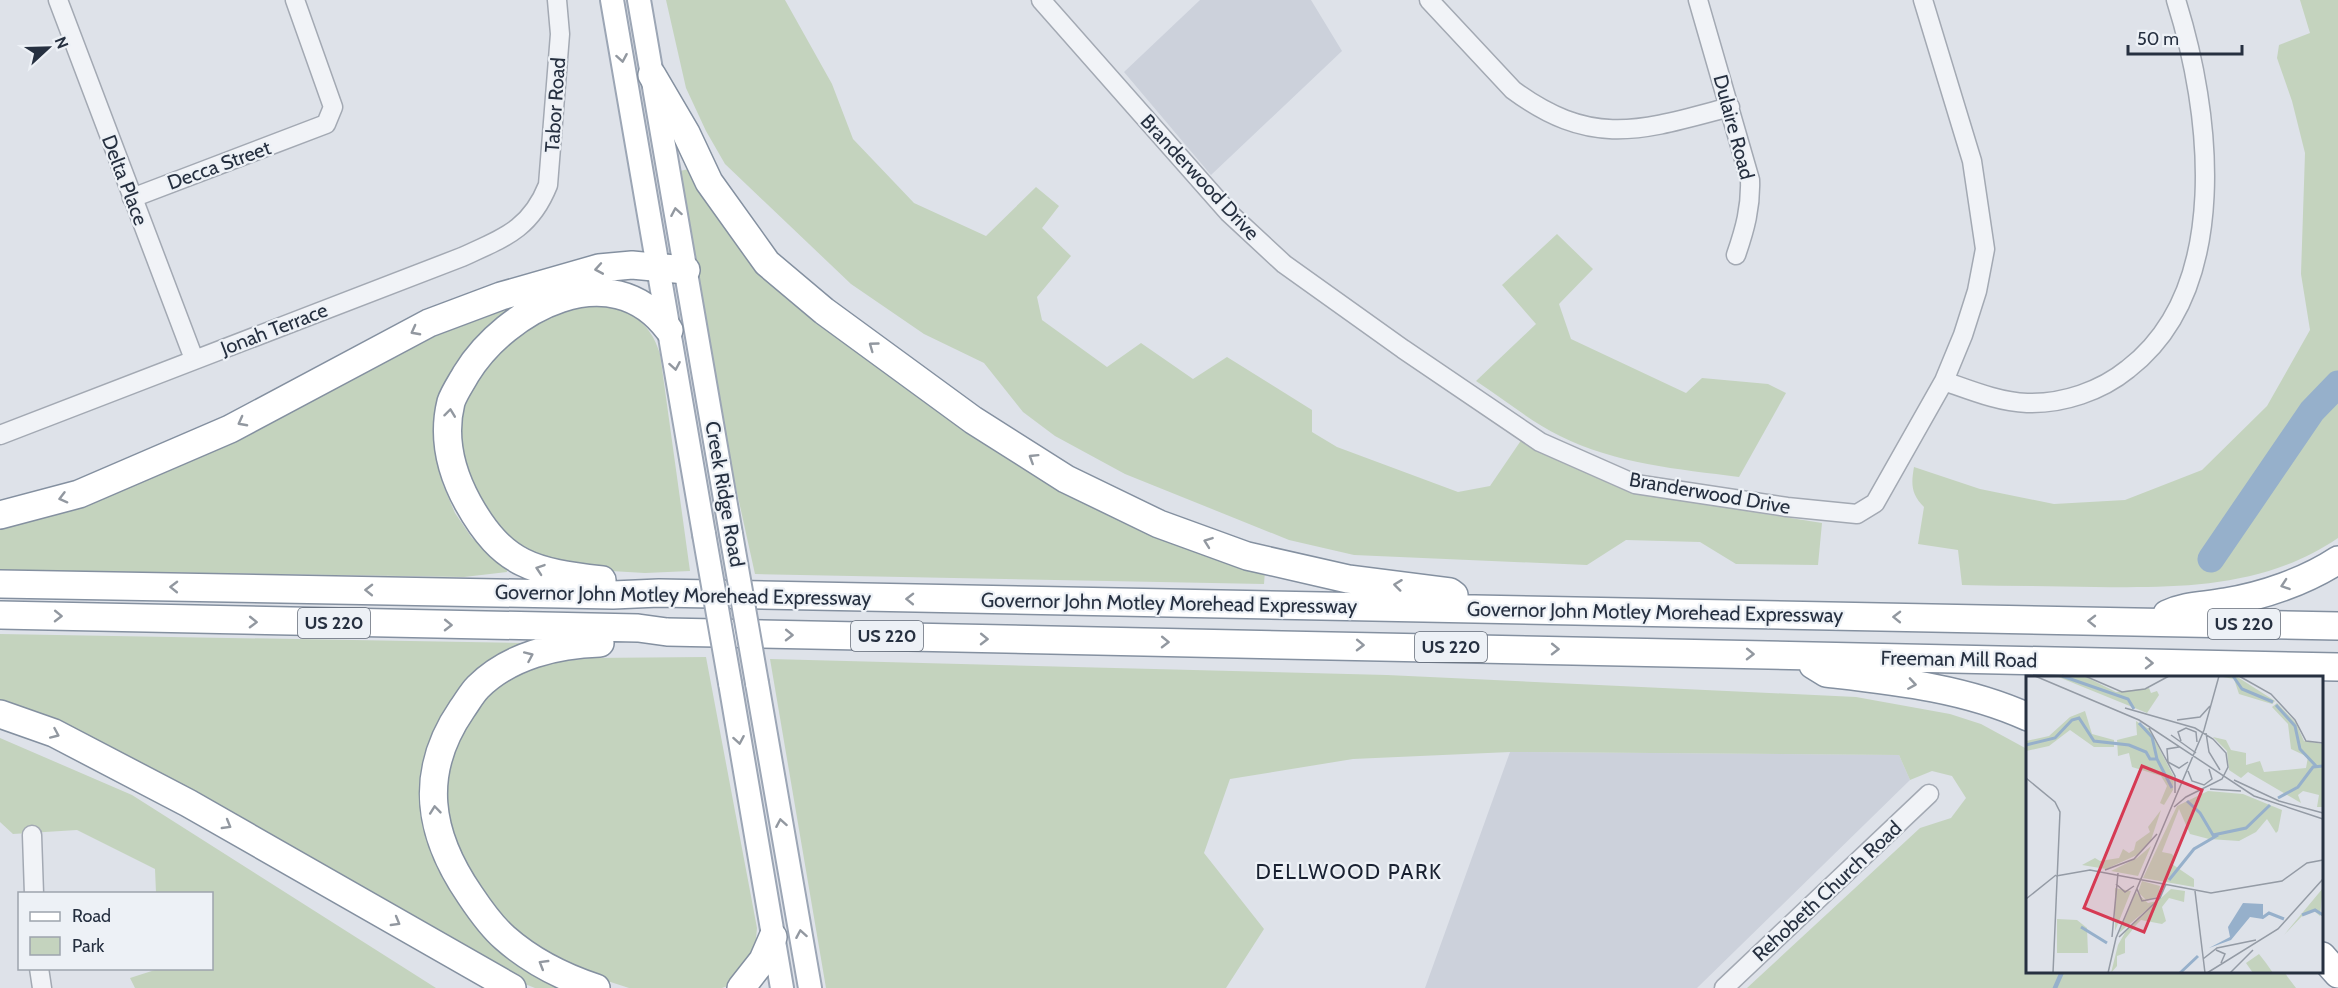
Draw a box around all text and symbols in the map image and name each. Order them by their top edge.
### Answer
north arrow [18,18,78,78]
scale bar [2128,18,2242,56]
text: 50 m [2137,28,2179,50]
text: N [51,34,72,51]
one-way arrow [615,53,627,62]
street label: Tabor Road [540,57,570,153]
street label: Dulaire Road [1708,72,1760,182]
street label: Branderwood Drive [1136,109,1264,245]
street label: Delta Place [97,131,153,229]
street label: Decca Street [164,135,274,195]
one-way arrow [670,208,683,218]
one-way arrow [594,262,604,275]
street label: Jonah Terrace [216,298,331,361]
one-way arrow [410,324,421,335]
one-way arrow [869,343,880,354]
one-way arrow [669,361,681,370]
one-way arrow [443,408,455,417]
one-way arrow [238,415,249,427]
street label: Creek Ridge Road [700,419,750,569]
one-way arrow [1029,454,1039,466]
street label: Branderwood Drive [1628,467,1792,519]
one-way arrow [58,491,69,503]
one-way arrow [1204,537,1214,550]
one-way arrow [535,563,546,576]
one-way arrow [2280,577,2291,590]
one-way arrow [170,580,179,593]
street label: Governor John Motley Morehead Expressway [495,580,871,610]
one-way arrow [1393,580,1403,592]
one-way arrow [365,584,374,597]
street label: Governor John Motley Morehead Expressway [981,588,1357,618]
one-way arrow [906,592,915,605]
street label: Governor John Motley Morehead Expressway [1467,597,1843,627]
road number: US 220 [298,608,370,638]
road number: US 220 [2208,609,2280,639]
one-way arrow [54,610,63,622]
one-way arrow [1892,611,1901,623]
one-way arrow [249,615,258,628]
one-way arrow [2087,615,2096,627]
one-way arrow [444,619,453,631]
road number: US 220 [851,621,923,651]
one-way arrow [784,628,793,641]
one-way arrow [979,632,988,645]
road number: US 220 [1415,632,1487,662]
one-way arrow [1161,636,1170,648]
one-way arrow [1356,639,1365,652]
one-way arrow [1551,643,1560,656]
street label: Freeman Mill Road [1881,646,2037,672]
one-way arrow [1745,648,1754,661]
one-way arrow [523,652,534,664]
one-way arrow [2144,656,2153,669]
inset map [2026,676,2323,973]
one-way arrow [1907,677,1917,690]
one-way arrow [49,727,60,739]
one-way arrow [733,736,745,745]
one-way arrow [429,805,442,815]
street label: Rehobeth Church Road [1748,816,1906,966]
one-way arrow [221,818,232,829]
one-way arrow [775,818,788,828]
district label: DELLWOOD PARK [1255,859,1443,884]
legend [18,892,213,970]
text: Road [72,905,111,927]
one-way arrow [390,915,401,926]
one-way arrow [795,930,807,939]
text: Park [72,935,105,957]
one-way arrow [539,960,549,972]

